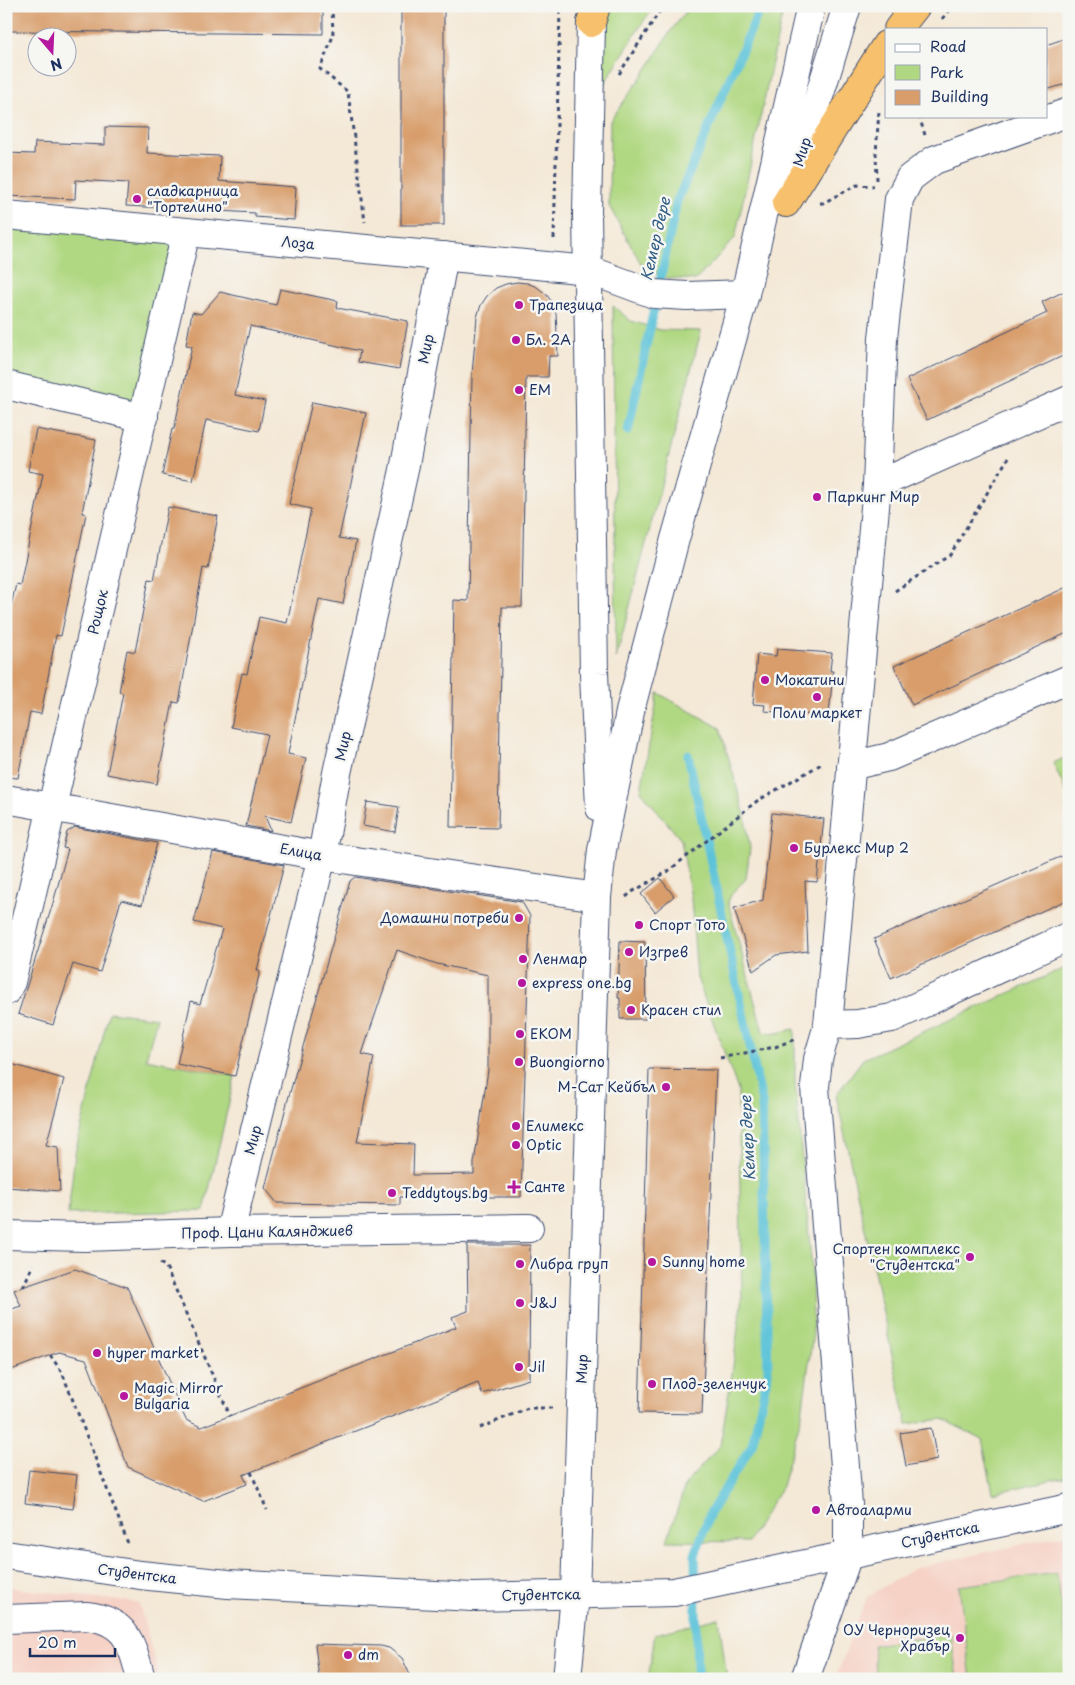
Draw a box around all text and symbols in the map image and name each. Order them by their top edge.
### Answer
north arrow [28,28,78,78]
legend [885,28,1048,118]
text: Road [930,34,966,57]
text: N [48,53,65,76]
text: Park [930,60,964,83]
text: Building [930,84,989,107]
street label: Мир [787,135,816,169]
place label: сладкарница "Тортелино" [147,180,238,217]
marker: сладкарница "Тортелино" [131,193,143,205]
water label: Кемер дере [634,194,675,283]
street label: Лоза [280,231,316,254]
place label: Трапезица [529,294,603,315]
marker: Трапезица [513,299,525,311]
place label: Бл. 2А [526,329,571,350]
street label: Мир [412,332,439,366]
marker: Бл. 2А [510,334,522,346]
place label: ЕМ [529,379,551,400]
marker: ЕМ [513,384,525,396]
place label: Паркинг Мир [827,486,919,507]
marker: Паркинг Мир [811,491,823,503]
street label: Рощок [82,587,113,636]
place label: Мокатини [775,669,845,690]
marker: Мокатини [759,674,771,686]
marker: Поли маркет [811,691,823,703]
place label: Поли маркет [772,702,862,723]
street label: Мир [329,729,356,763]
street label: Елица [278,837,324,866]
place label: Бурлекс Мир 2 [804,837,909,858]
marker: Бурлекс Мир 2 [788,842,800,854]
place label: Домашни потреби [380,907,509,928]
marker: Домашни потреби [513,912,525,924]
place label: Спорт Тото [649,914,725,935]
marker: Спорт Тото [633,919,645,931]
place label: Изгрев [639,941,688,962]
marker: Изгрев [623,946,635,958]
place label: Ленмар [533,948,587,969]
marker: Ленмар [517,953,529,965]
place label: express one.bg [532,972,631,993]
marker: express one.bg [516,977,528,989]
place label: Красен стил [641,999,721,1020]
marker: Красен стил [625,1004,637,1016]
place label: EKOM [530,1023,572,1044]
marker: EKOM [514,1028,526,1040]
place label: Buongiorno [529,1051,605,1072]
marker: Buongiorno [513,1056,525,1068]
place label: М-Сат Кейбъл [558,1076,656,1097]
marker: М-Сат Кейбъл [660,1081,672,1093]
water label: Кемер дере [733,1094,760,1181]
place label: Елимекс [526,1115,584,1136]
marker: Елимекс [510,1120,522,1132]
street label: Мир [239,1123,266,1157]
place label: Optic [526,1134,562,1155]
marker: Optic [510,1139,522,1151]
place label: Санте [524,1176,565,1197]
marker: Санте [508,1181,520,1193]
place label: Teddytoys.bg [402,1182,488,1203]
marker: Teddytoys.bg [386,1187,398,1199]
street label: Проф. Цани Калянджиев [181,1220,353,1243]
place label: Спортен комплекс "Студентска" [833,1238,960,1275]
place label: Sunny home [662,1251,745,1272]
marker: Спортен комплекс "Студентска" [964,1251,976,1263]
place label: Либра груп [530,1253,609,1274]
marker: Sunny home [646,1256,658,1268]
marker: Либра груп [514,1258,526,1270]
place label: J&J [530,1292,557,1313]
marker: J&J [514,1297,526,1309]
place label: hyper market [107,1342,199,1363]
marker: hyper market [91,1347,103,1359]
street label: Мир [570,1354,593,1384]
place label: Jil [529,1356,545,1377]
marker: Jil [513,1361,525,1373]
place label: Плод-зеленчук [662,1373,767,1394]
place label: Magic Mirror Bulgaria [134,1377,223,1414]
marker: Плод-зеленчук [646,1378,658,1390]
marker: Magic Mirror Bulgaria [118,1390,130,1402]
place label: Автоаларми [826,1499,912,1520]
marker: Автоаларми [810,1504,822,1516]
street label: Студентска [899,1516,981,1553]
street label: Студентска [96,1558,178,1589]
street label: Студентска [501,1583,581,1606]
place label: ОУ Черноризец Храбър [843,1619,950,1656]
scale bar [30,1625,115,1657]
text: 20 m [38,1630,77,1653]
marker: ОУ Черноризец Храбър [954,1632,966,1644]
place label: dm [358,1644,379,1665]
marker: dm [342,1649,354,1661]

